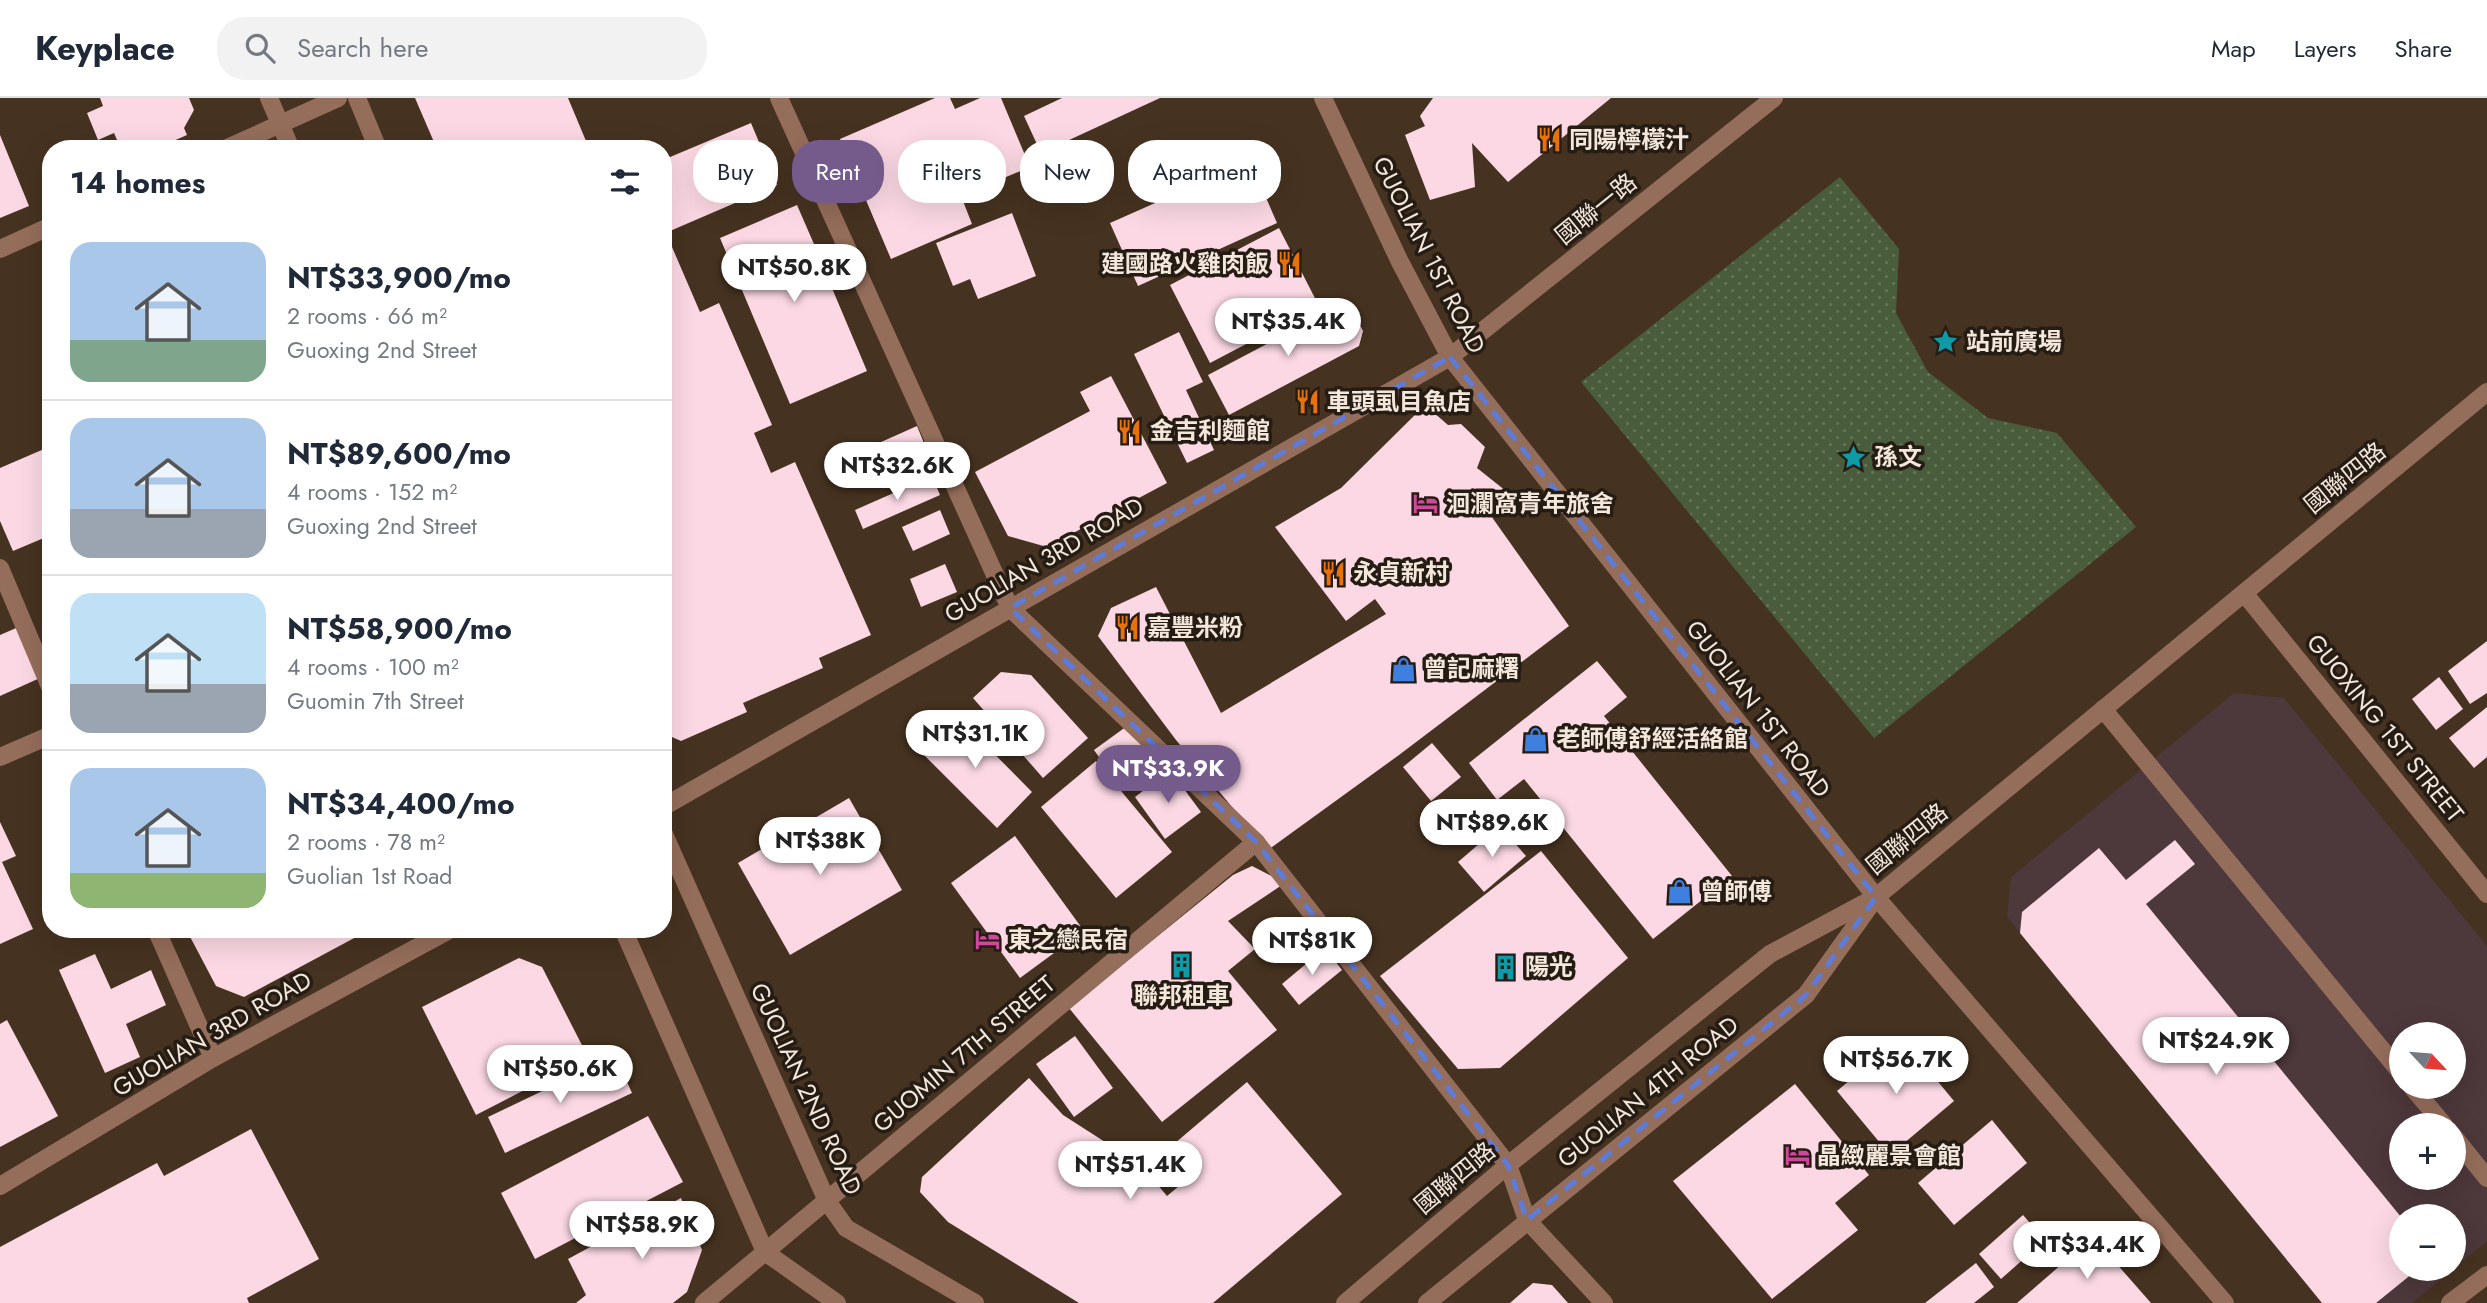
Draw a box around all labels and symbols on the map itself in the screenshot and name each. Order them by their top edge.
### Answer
place label: 同陽檸檬汁 [1569,122,1689,157]
restaurant icon: 同陽檸檬汁 [1535,126,1563,154]
street label: GUOLIAN 1ST ROAD [1365,150,1494,359]
street label: 國聯一路 [1547,165,1644,252]
pin: NT$50.8K [722,244,866,304]
place label: 建國路火雞肉飯 [1101,246,1269,281]
restaurant icon: 建國路火雞肉飯 [1275,250,1303,278]
pin: NT$35.4K [1216,299,1360,358]
place label: 站前廣場 [1966,324,2062,359]
place icon: 站前廣場 [1932,328,1960,356]
place label: 車頭虱目魚店 [1327,384,1471,419]
restaurant icon: 車頭虱目魚店 [1293,388,1321,416]
place label: 金吉利麵館 [1150,413,1270,448]
restaurant icon: 金吉利麵館 [1116,417,1144,445]
street label: 國聯四路 [2296,434,2393,521]
place label: 孫文 [1874,439,1922,474]
pin: NT$32.6K [825,442,969,502]
place icon: 孫文 [1840,443,1868,471]
place label: 洄瀾窩青年旅舍 [1446,486,1614,521]
street label: GUOLIAN 3RD ROAD [938,488,1150,631]
hotel icon: 洄瀾窩青年旅舍 [1412,490,1440,518]
place label: 永貞新村 [1353,555,1449,590]
restaurant icon: 永貞新村 [1319,559,1347,587]
place label: 嘉豐米粉 [1147,610,1243,645]
street label: GUOLIAN 1ST ROAD [1678,612,1839,805]
restaurant icon: 嘉豐米粉 [1113,614,1141,642]
street label: GUOXING 1ST STREET [2298,626,2472,829]
place label: 曾記麻糬 [1423,651,1519,686]
shop icon: 曾記麻糬 [1389,655,1417,683]
pin: NT$31.1K [903,710,1047,770]
place label: 老師傅舒經活絡館 [1556,721,1748,756]
shop icon: 老師傅舒經活絡館 [1522,725,1550,753]
pin: NT$33.9K [1096,746,1240,805]
street label: 國聯四路 [1858,795,1955,882]
pin: NT$89.6K [1420,800,1564,859]
pin: NT$38K [763,818,877,877]
place label: 曾師傅 [1700,874,1772,909]
shop icon: 曾師傅 [1666,878,1694,906]
pin: NT$81K [1255,918,1369,977]
place label: 東之戀民宿 [1008,922,1128,957]
hotel icon: 東之戀民宿 [974,926,1002,954]
place label: 陽光 [1525,949,1573,984]
building icon: 聯邦租車 [1168,951,1196,979]
building icon: 陽光 [1491,953,1519,981]
street label: GUOLIAN 3RD ROAD [106,962,318,1105]
street label: GUOMIN 7TH STREET [865,967,1062,1140]
street label: GUOLIAN 2ND ROAD [742,977,871,1201]
place label: 聯邦租車 [1134,978,1230,1013]
street label: GUOLIAN 4TH ROAD [1550,1007,1746,1176]
pin: NT$24.9K [2144,1018,2288,1077]
north arrow [2389,1022,2466,1099]
pin: NT$56.7K [1824,1037,1968,1096]
pin: NT$50.6K [488,1046,632,1105]
street label: 國聯四路 [1407,1133,1503,1222]
place label: 晶緻麗景會館 [1817,1138,1961,1173]
pin: NT$51.4K [1058,1142,1202,1201]
hotel icon: 晶緻麗景會館 [1783,1142,1811,1170]
pin: NT$58.9K [570,1202,714,1261]
pin: NT$34.4K [2015,1222,2159,1281]

